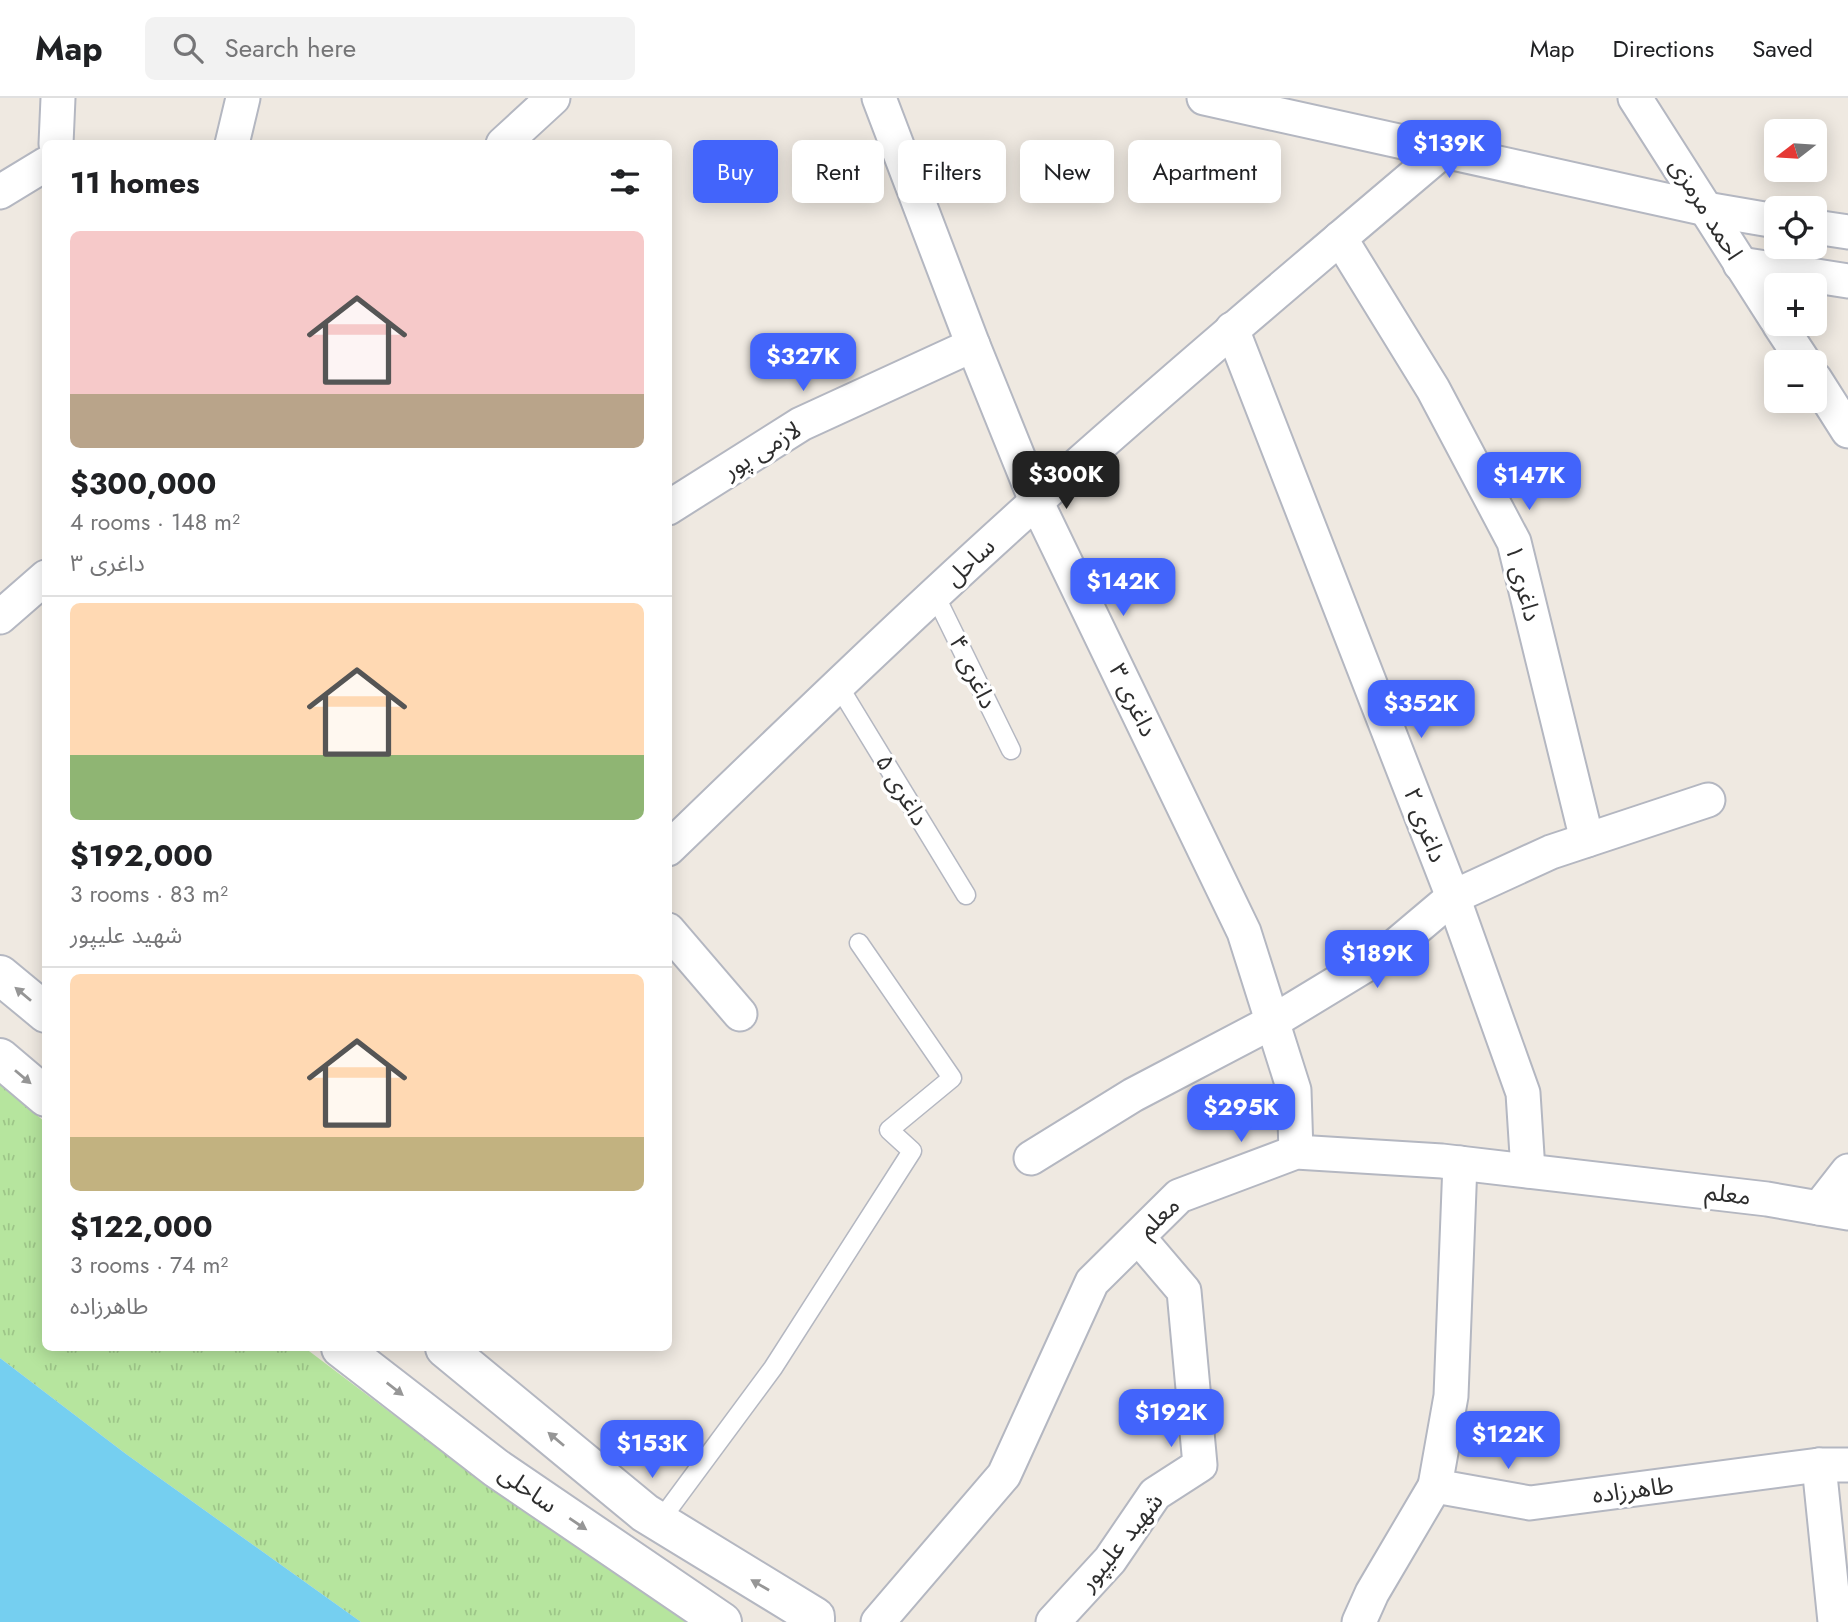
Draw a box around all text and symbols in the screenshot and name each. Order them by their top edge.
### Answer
search box [145,17,635,80]
text: Map [35,25,103,72]
icon: search [169,29,207,67]
text: Search here [225,29,356,67]
text: Map [1530,31,1575,66]
text: Directions [1613,31,1714,66]
text: Saved [1752,31,1813,66]
north arrow [1764,119,1827,182]
map controls [1764,119,1827,413]
pin: $139K [1400,120,1498,180]
text: $139K [1413,126,1485,160]
chip: Buy [693,140,778,203]
chip: Rent [792,140,884,203]
chip: Filters [898,140,1006,203]
chip: New [1020,140,1114,203]
chip: Apartment [1128,140,1281,203]
street label: احمد مرمزی [1661,151,1752,267]
text: 11 homes [70,161,200,204]
icon: filters [606,163,644,201]
button: locate [1764,196,1827,259]
button: + [1764,273,1827,336]
icon: home [294,277,420,403]
pin: $327K [754,334,852,393]
text: $327K [766,339,840,373]
button: − [1764,350,1827,413]
street label: لازمی پور [715,412,808,488]
pin: $300K [1017,452,1115,511]
pin: $147K [1480,452,1578,512]
text: $300K [1028,457,1104,491]
text: $147K [1493,458,1565,492]
text: $300,000 [70,462,216,505]
text: 4 rooms · 148 m² [70,505,240,539]
street label: ساحل [937,529,1003,594]
street label: داغری ۱ [1496,541,1550,625]
text: داغری ۳ [70,546,145,580]
pin: $142K [1074,559,1172,618]
text: $142K [1086,564,1160,598]
street label: داغری ۴ [941,629,1006,714]
icon: home [294,649,420,775]
street label: داغری ۳ [1101,657,1166,742]
pin: $352K [1372,680,1470,740]
text: $352K [1384,686,1458,720]
street label: داغری ۵ [867,747,937,832]
street label: داغری ۲ [1395,782,1456,867]
text: $192,000 [70,834,213,877]
text: 3 rooms · 83 m² [70,877,228,911]
text: شهید علیپور [70,918,182,952]
pin: $189K [1328,930,1426,990]
text: $189K [1341,936,1413,970]
one-way arrow [14,987,31,1002]
icon: home [294,1020,420,1146]
one-way arrow [14,1069,31,1084]
pin: $295K [1192,1084,1290,1144]
text: $295K [1203,1090,1279,1124]
street label: معلم [1703,1173,1753,1214]
street label: معلم [1130,1188,1187,1245]
text: $122,000 [70,1205,213,1248]
text: 3 rooms · 74 m² [70,1248,228,1282]
text: طاهرزاده [70,1289,148,1323]
one-way arrow [386,1382,404,1397]
pin: $192K [1122,1390,1220,1449]
text: $192K [1135,1395,1207,1429]
pin: $122K [1459,1412,1557,1471]
text: $122K [1472,1417,1544,1451]
pin: $153K [603,1420,701,1480]
text: $153K [616,1426,688,1460]
one-way arrow [547,1432,564,1447]
street label: ساحلی [492,1456,565,1522]
street label: طاهرزاده [1590,1467,1676,1512]
street label: شهید علیپور [1069,1485,1171,1599]
one-way arrow [569,1517,588,1530]
one-way arrow [751,1579,770,1591]

